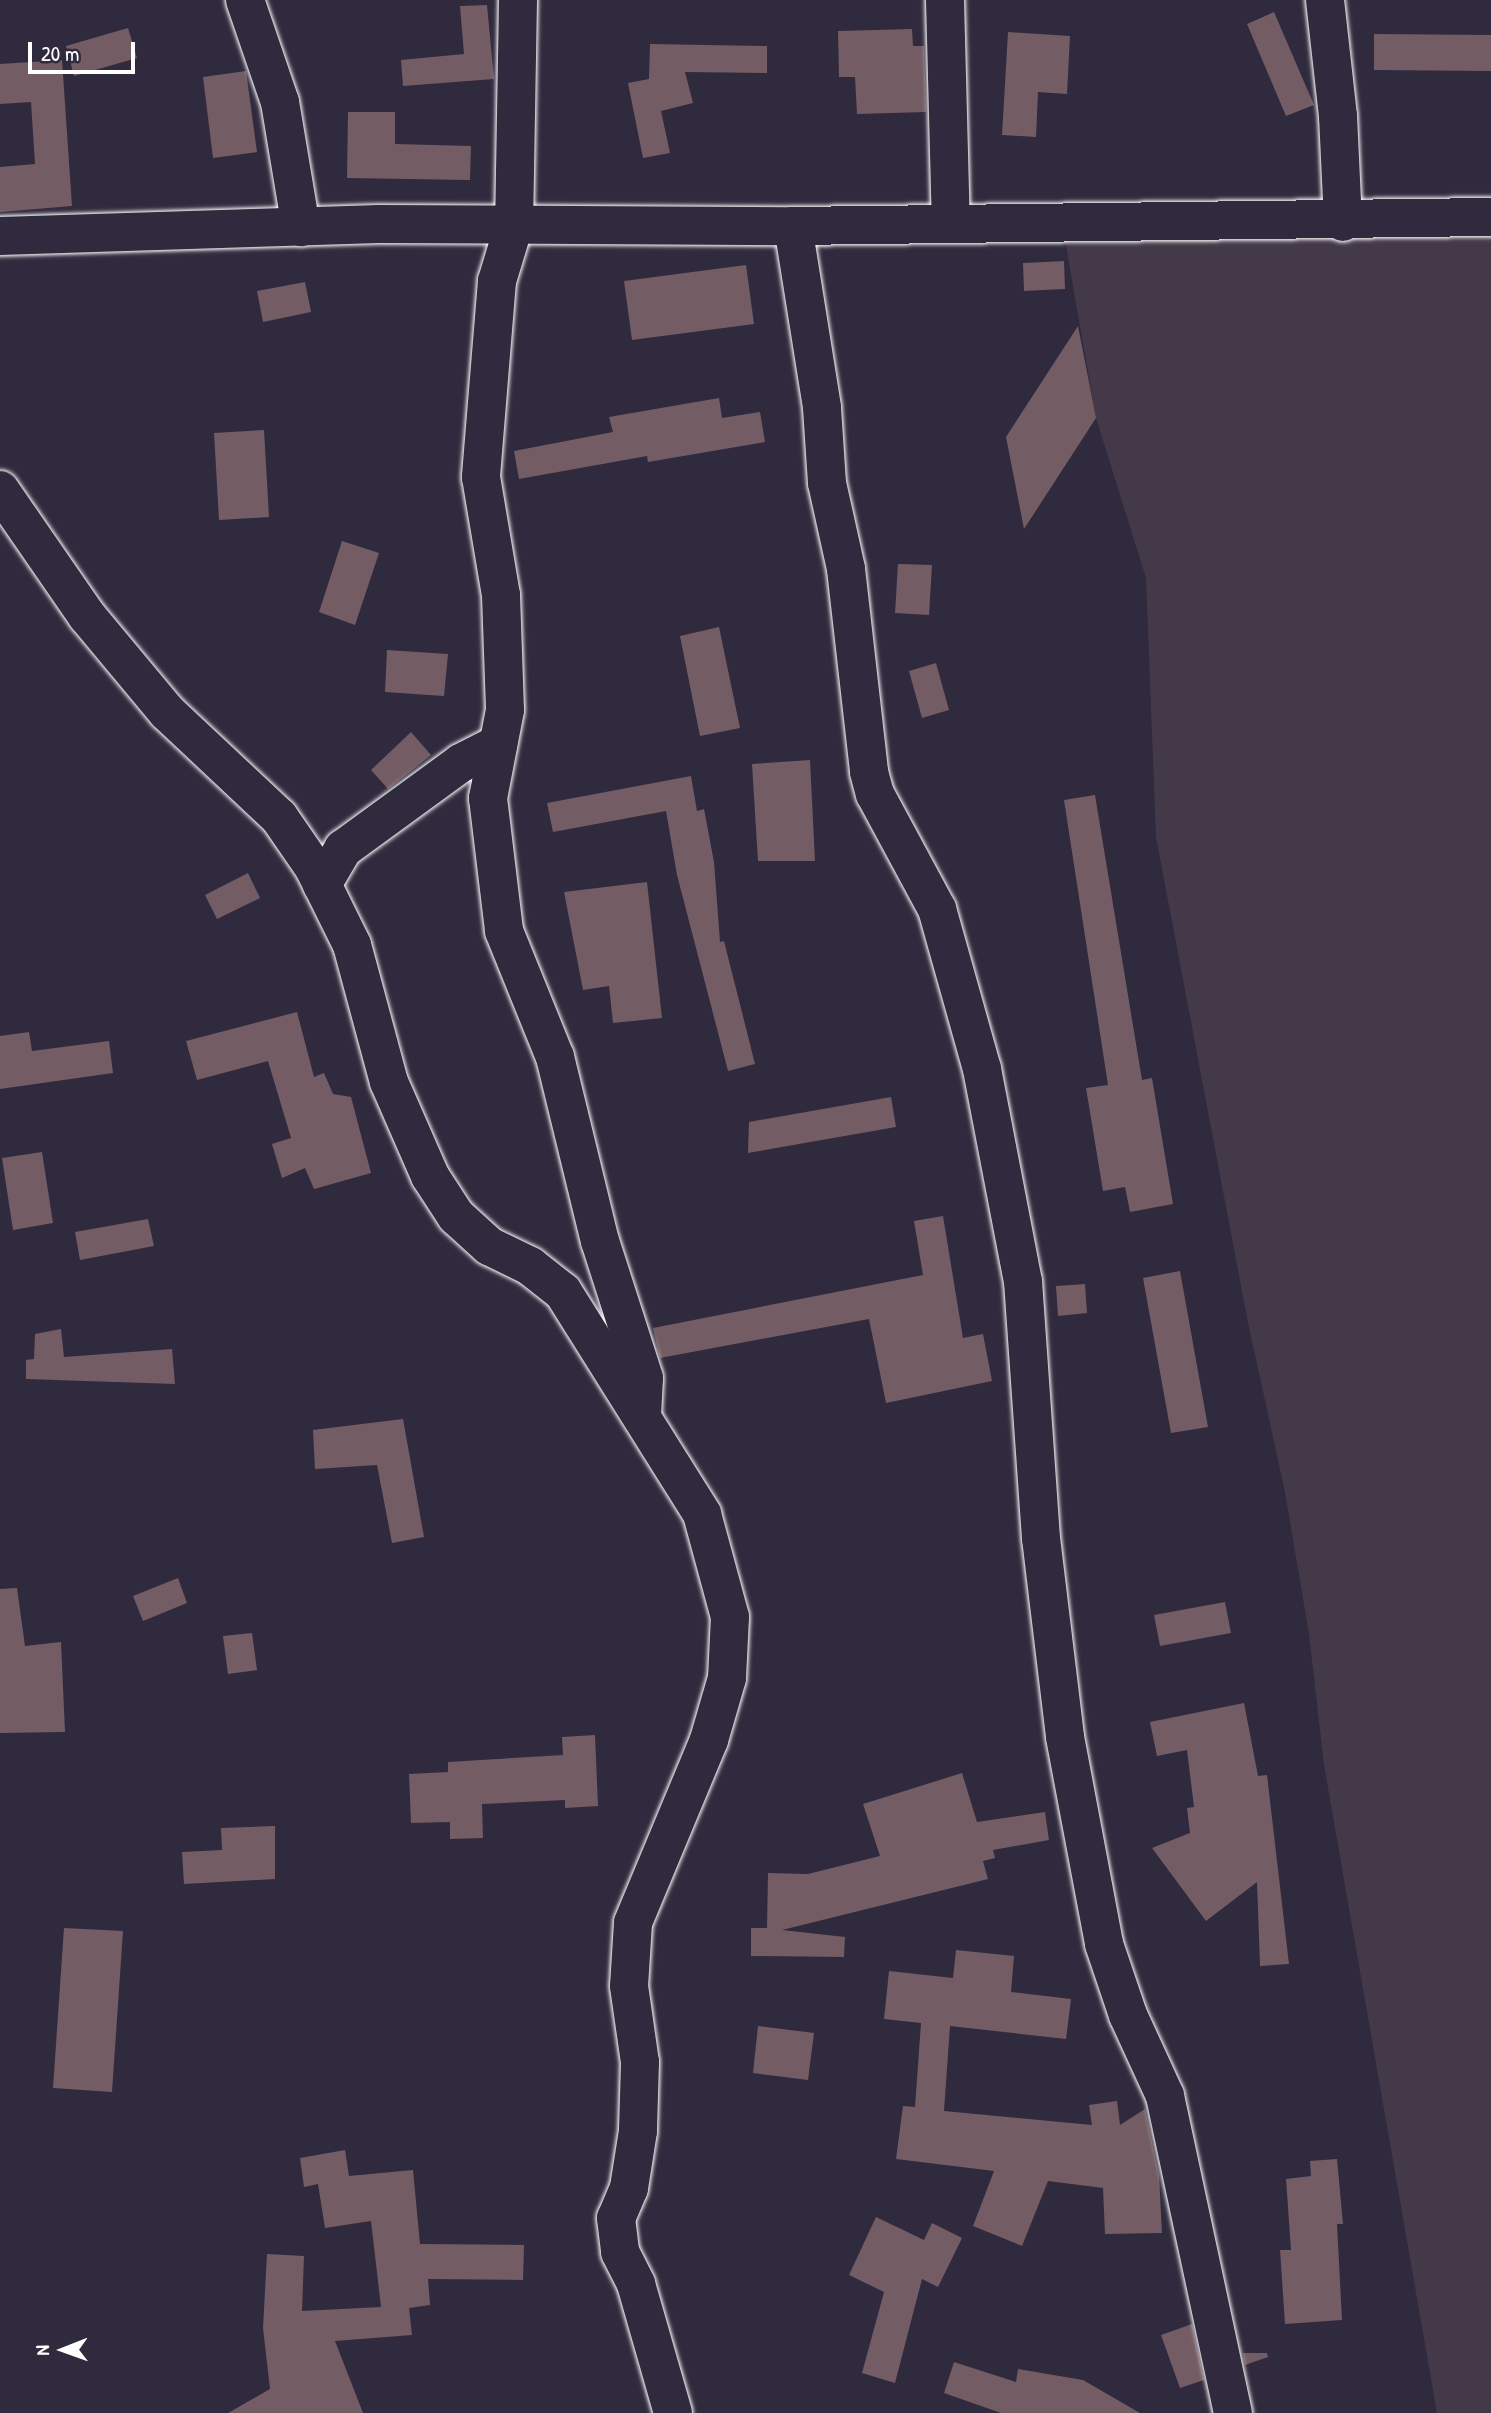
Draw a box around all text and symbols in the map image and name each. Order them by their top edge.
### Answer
scale bar [32,28,138,72]
text: 20 m [41,39,79,68]
north arrow [28,2315,98,2385]
text: N [29,2345,55,2356]

